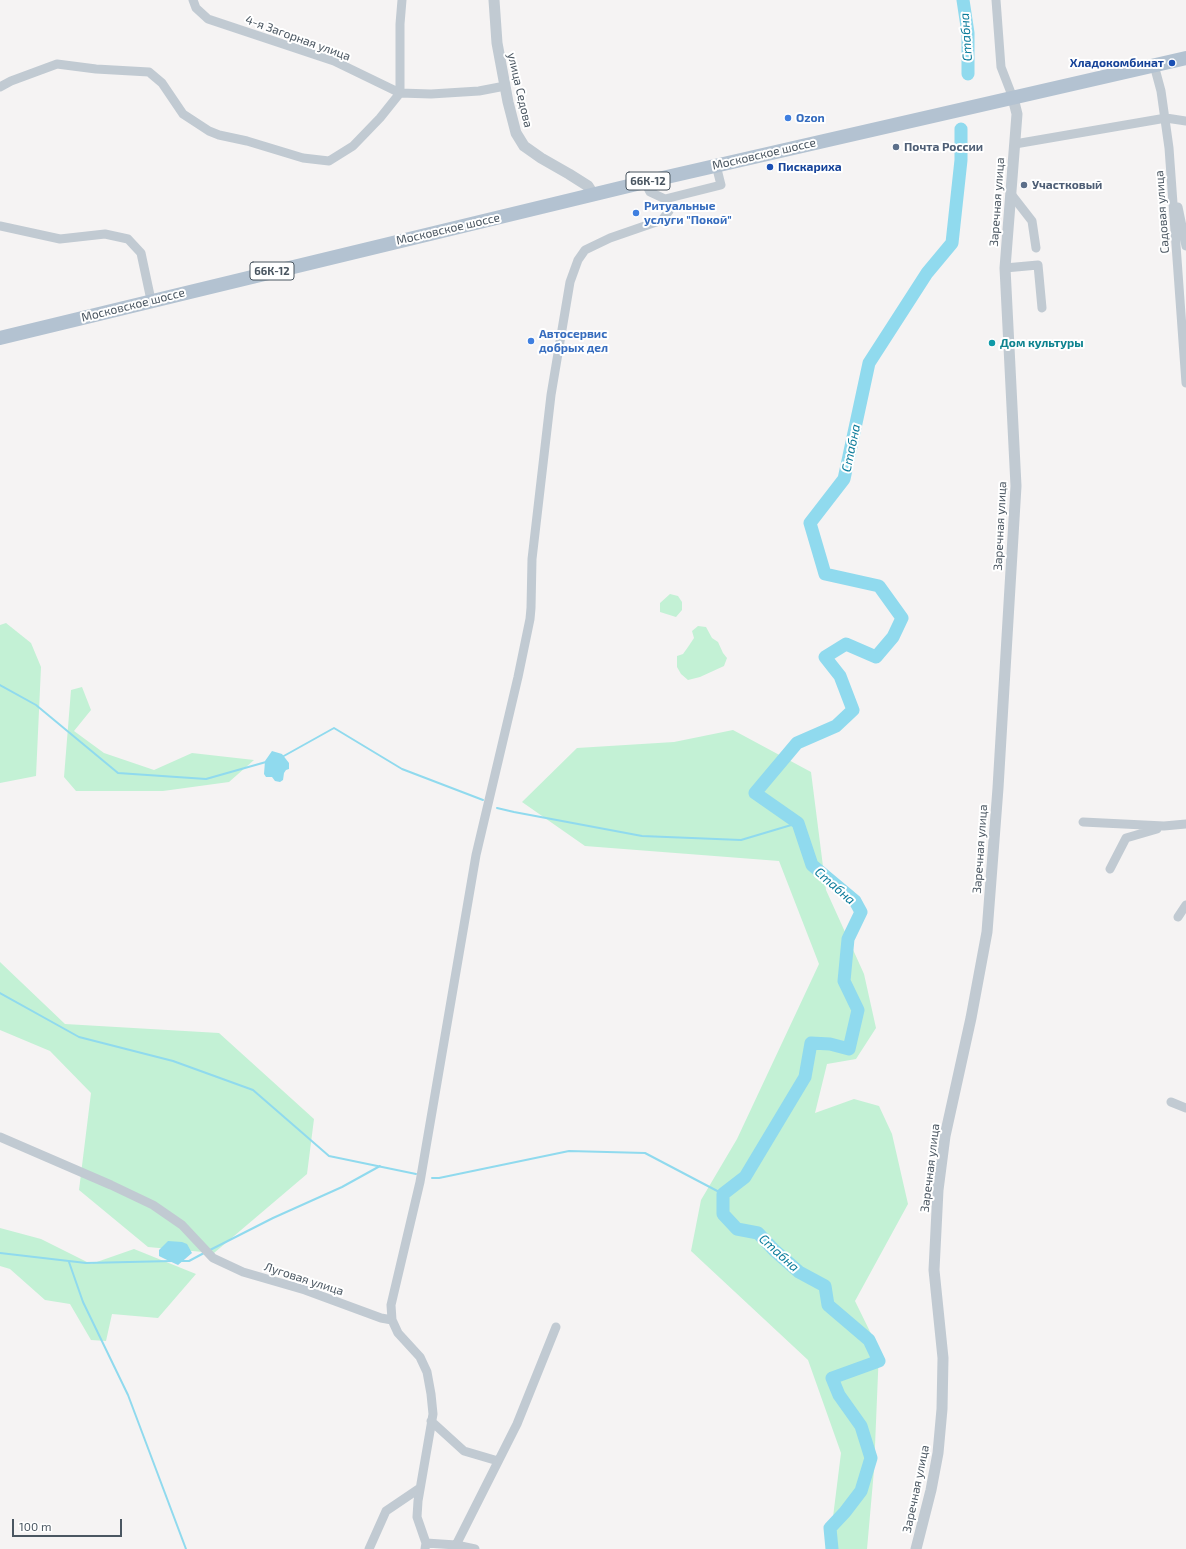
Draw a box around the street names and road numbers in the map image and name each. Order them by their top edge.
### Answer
street label: 4-я Загорная улица [243,12,353,64]
street label: улица Седова [504,51,536,129]
street label: Московское шоссе [711,135,817,173]
street label: Заречная улица [987,157,1007,247]
street label: Садовая улица [1152,170,1172,254]
road number: 66К-12 [626,172,670,190]
street label: Московское шоссе [395,210,501,248]
road number: 66К-12 [250,262,294,280]
street label: Московское шоссе [80,285,186,325]
street label: Заречная улица [990,481,1010,571]
street label: Заречная улица [970,804,990,894]
street label: Заречная улица [917,1123,943,1213]
street label: Луговая улица [263,1259,345,1299]
street label: Заречная улица [900,1444,932,1534]

